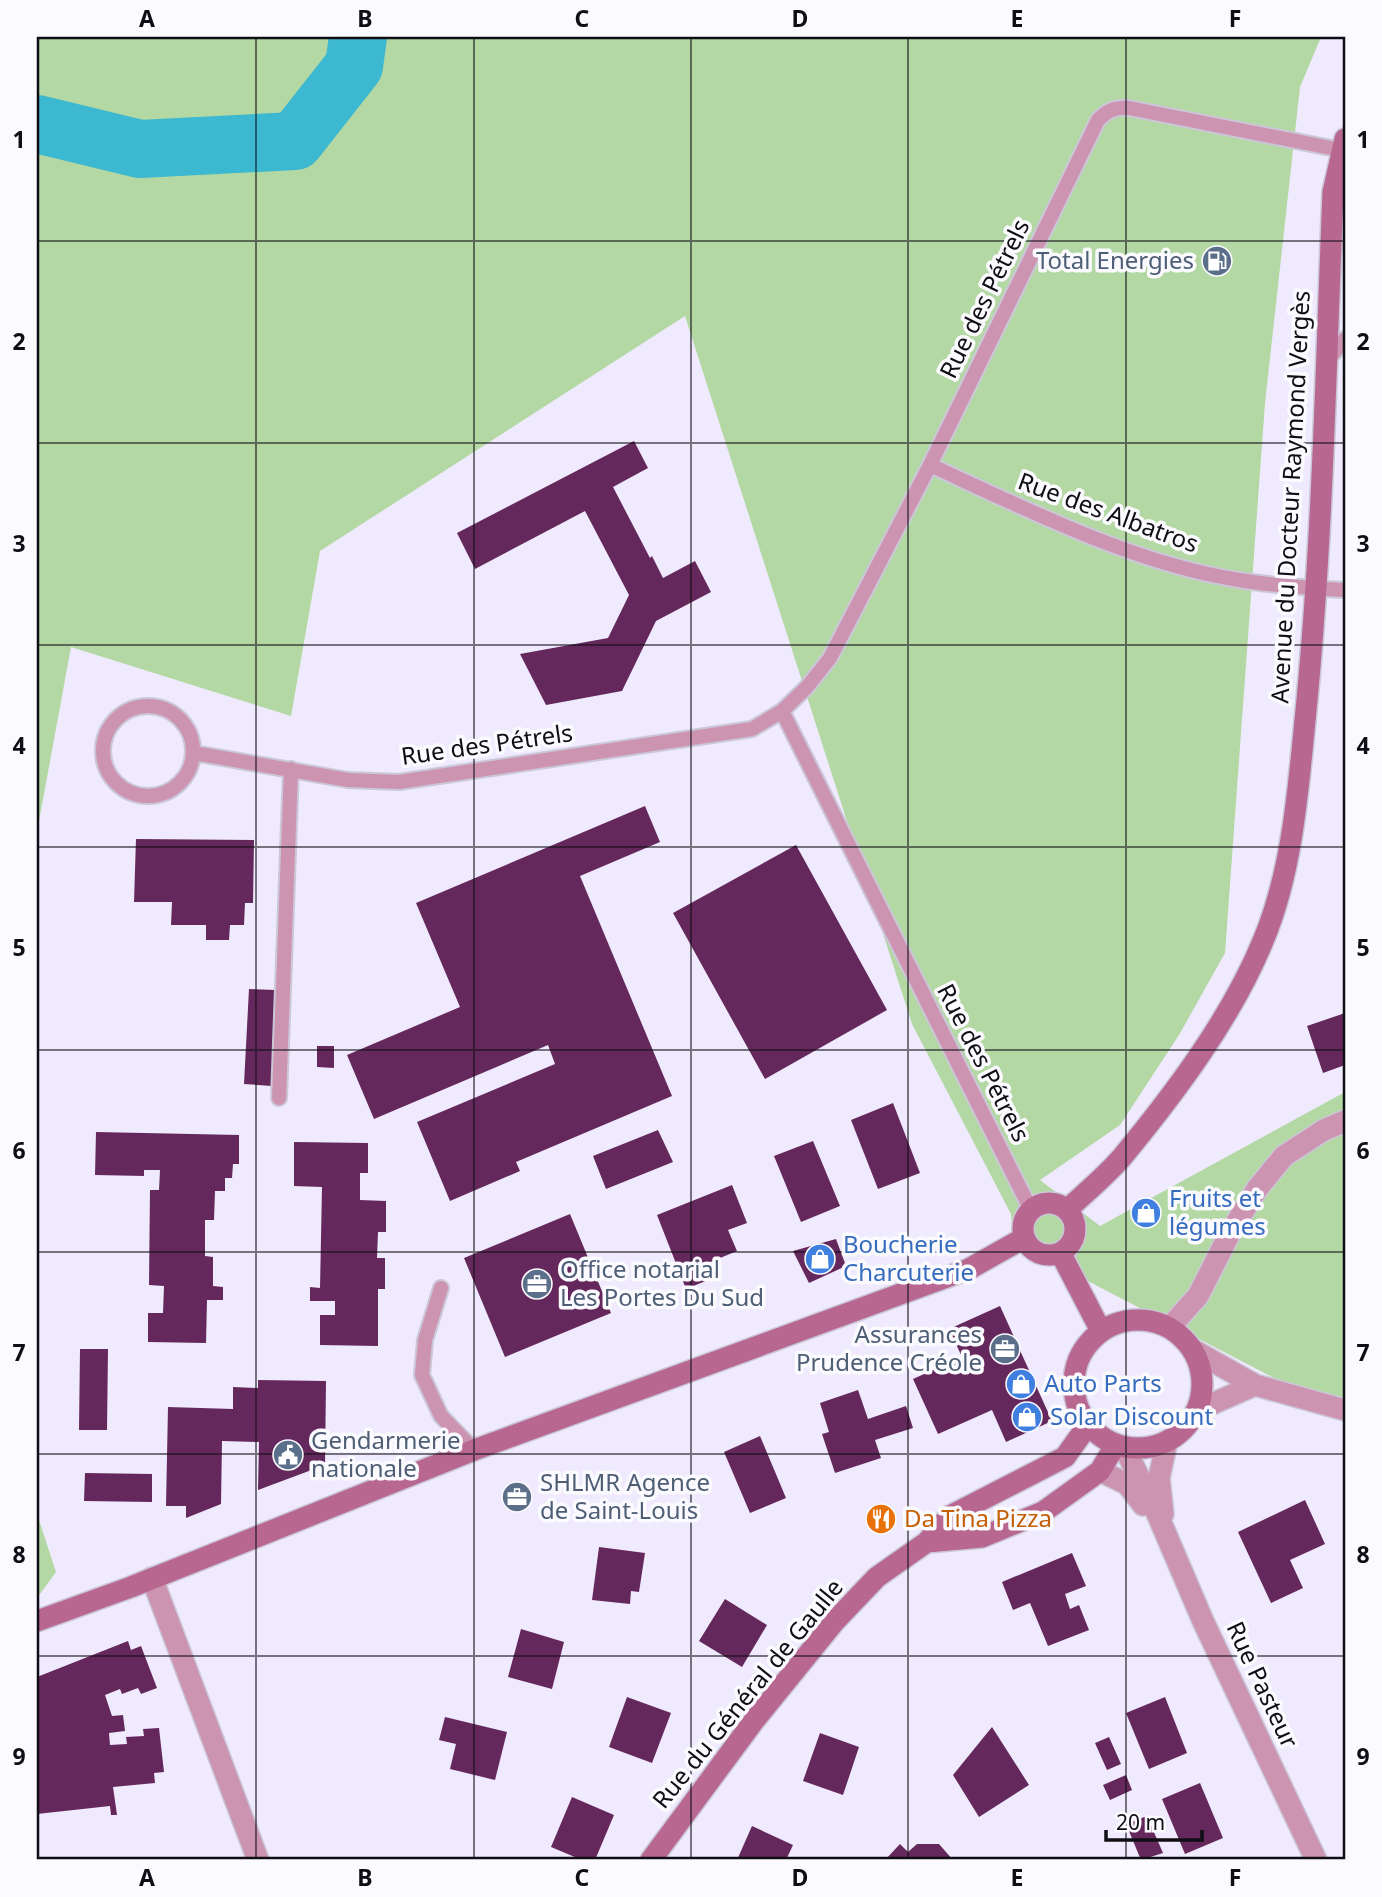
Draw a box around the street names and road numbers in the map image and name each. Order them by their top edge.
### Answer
street label: Rue des Pétrels [931,213,1036,383]
street label: Avenue du Docteur Raymond Vergès [1262,290,1317,704]
street label: Rue des Albatros [1014,464,1203,559]
street label: Rue des Pétrels [399,715,575,772]
street label: Rue des Pétrels [930,978,1038,1147]
street label: Rue du Général de Gaulle [644,1571,850,1815]
street label: Rue Pasteur [1220,1616,1307,1753]

